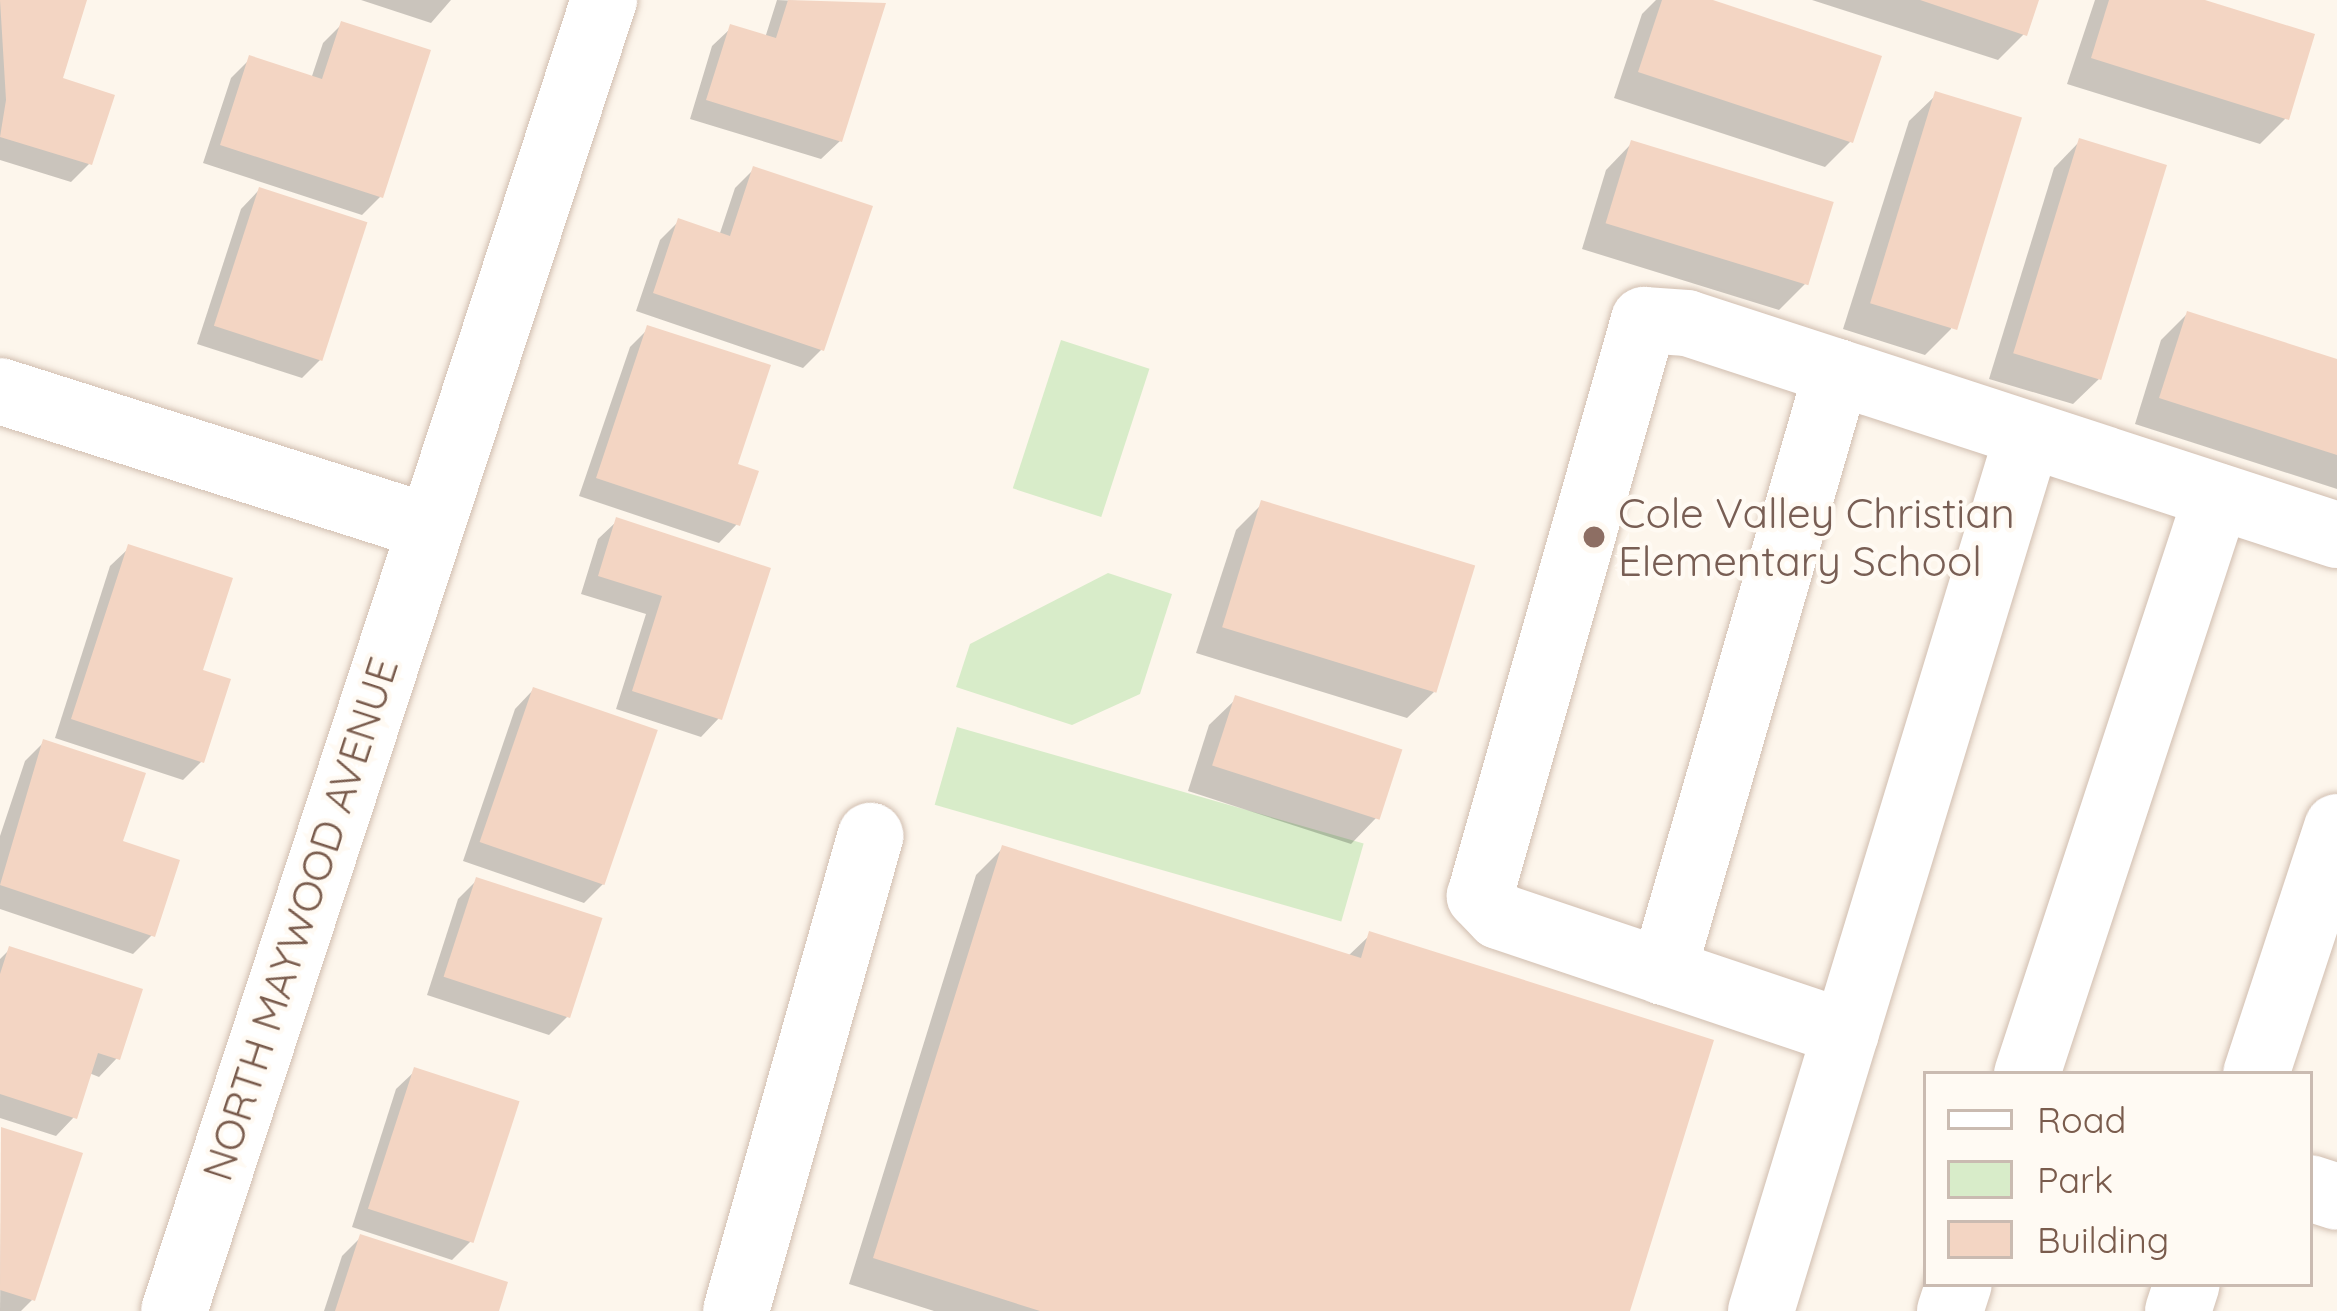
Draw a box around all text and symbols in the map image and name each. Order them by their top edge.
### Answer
place label: Cole Valley Christian Elementary School [1618,488,2015,586]
marker: Cole Valley Christian Elementary School [1581,524,1607,550]
street label: NORTH MAYWOOD AVENUE [192,651,408,1187]
legend [1923,1071,2313,1287]
text: Road [2037,1097,2126,1142]
text: Park [2037,1157,2113,1202]
text: Building [2037,1217,2169,1262]

